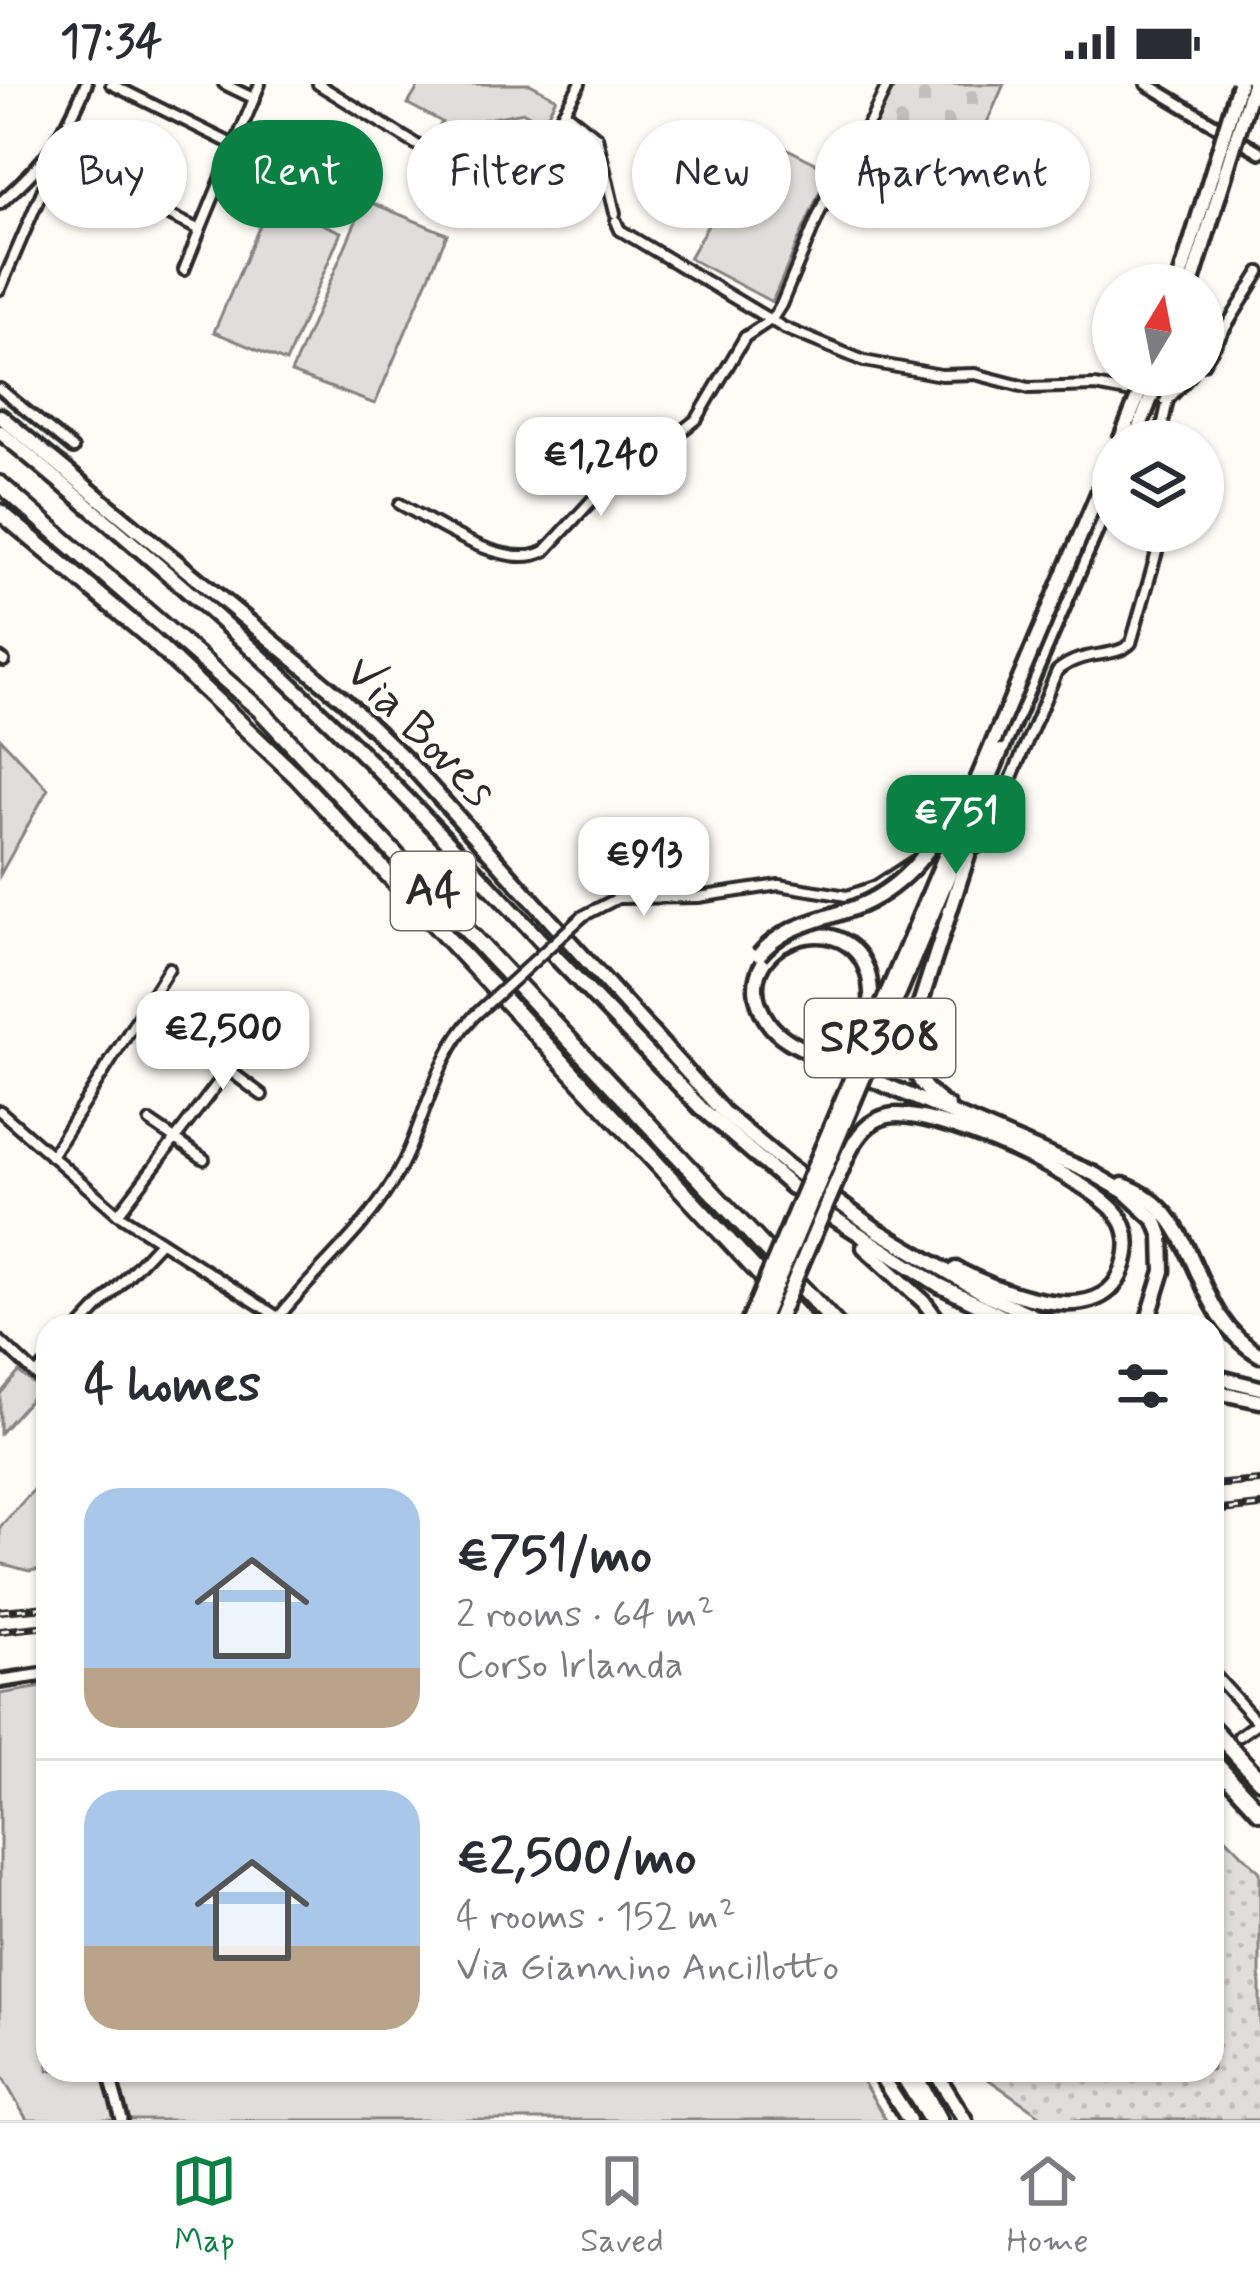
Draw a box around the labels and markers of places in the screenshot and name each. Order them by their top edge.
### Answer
pin: €1,240 [503,417,699,519]
pin: €751 [885,775,1027,877]
pin: €913 [573,817,715,919]
pin: €2,500 [125,991,321,1093]

